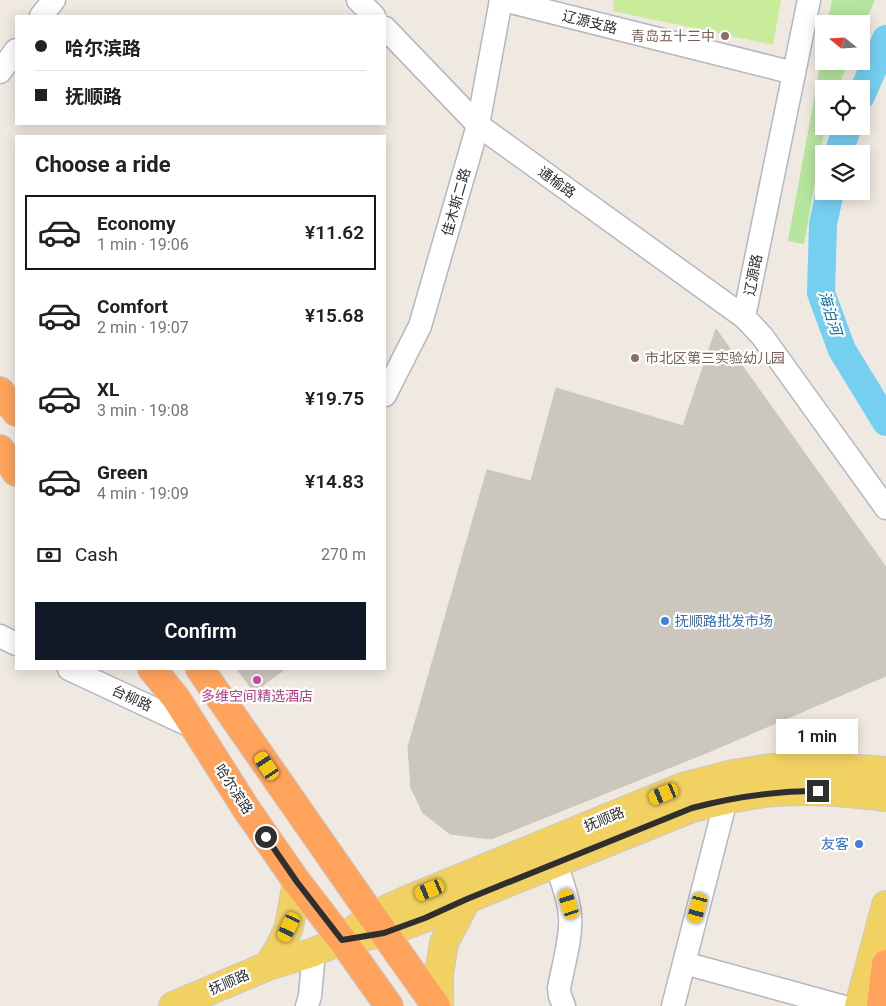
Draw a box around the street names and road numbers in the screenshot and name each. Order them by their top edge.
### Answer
street label: 辽源支路 [561,7,619,37]
street label: 通榆路 [535,163,579,201]
street label: 佳木斯二路 [439,166,473,238]
street label: 辽源路 [741,253,765,297]
street label: 台柳路 [110,682,154,714]
street label: 哈尔滨路 [212,761,256,817]
street label: 抚顺路 [582,804,626,834]
street label: 抚顺路 [207,966,251,998]

